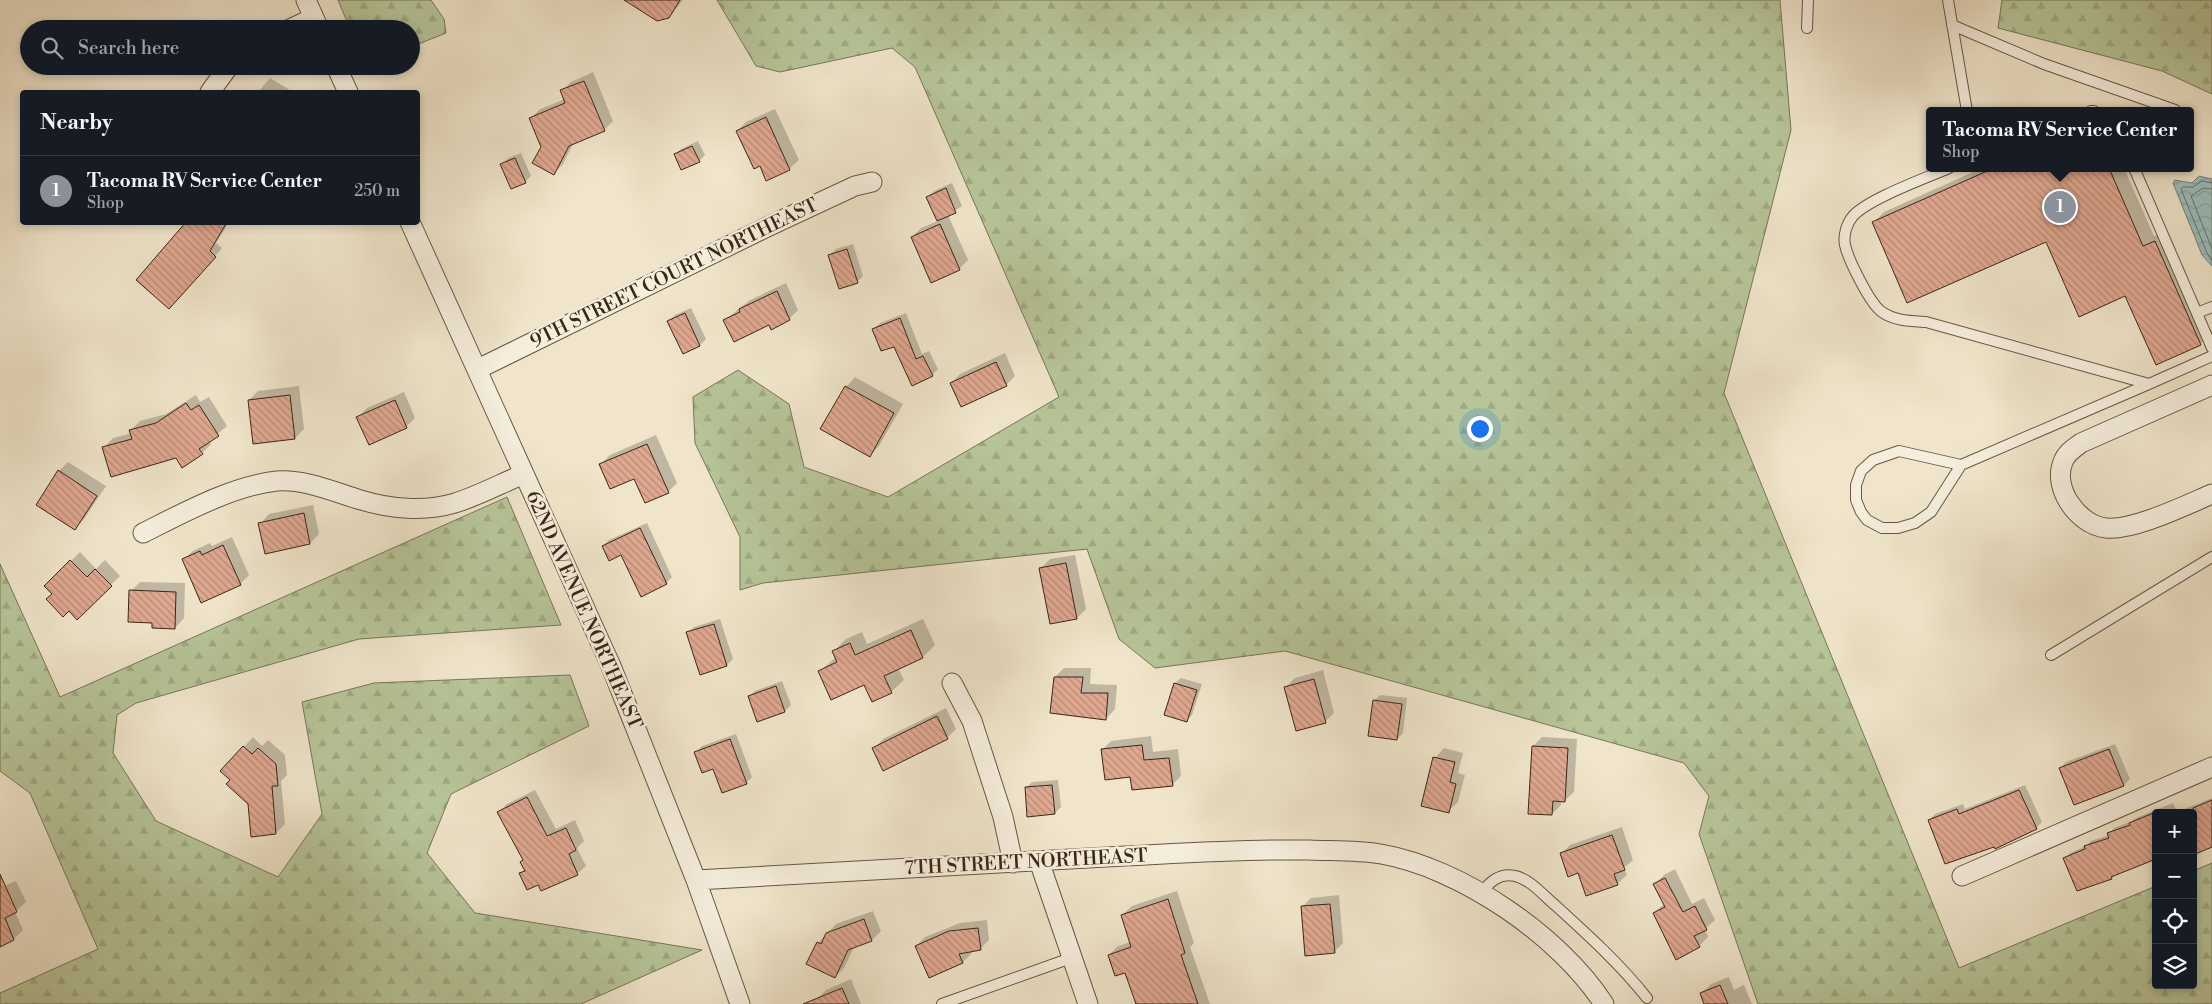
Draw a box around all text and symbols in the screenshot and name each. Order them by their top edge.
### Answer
search box [20,20,420,75]
icon: search [38,34,66,62]
text: Search here [78,36,179,60]
popup [1926,107,2194,172]
text: Nearby [40,110,113,136]
text: Tacoma RV Service Center [1942,118,2178,142]
text: Shop [1942,142,1979,162]
text: Tacoma RV Service Center [87,169,322,193]
text: 1 [52,181,60,201]
text: 250 m [354,181,400,201]
pin: 1 [2044,188,2076,226]
text: Shop [87,193,124,213]
street label: 9TH STREET COURT NORTHEAST [526,193,822,353]
your location [1467,416,1493,442]
street label: 62ND AVENUE NORTHEAST [520,487,648,733]
map controls [2152,809,2197,989]
button: + [2152,809,2197,854]
street label: 7TH STREET NORTHEAST [904,844,1148,880]
button: − [2152,854,2197,899]
button: locate [2152,899,2197,944]
button: layers [2152,944,2197,989]

